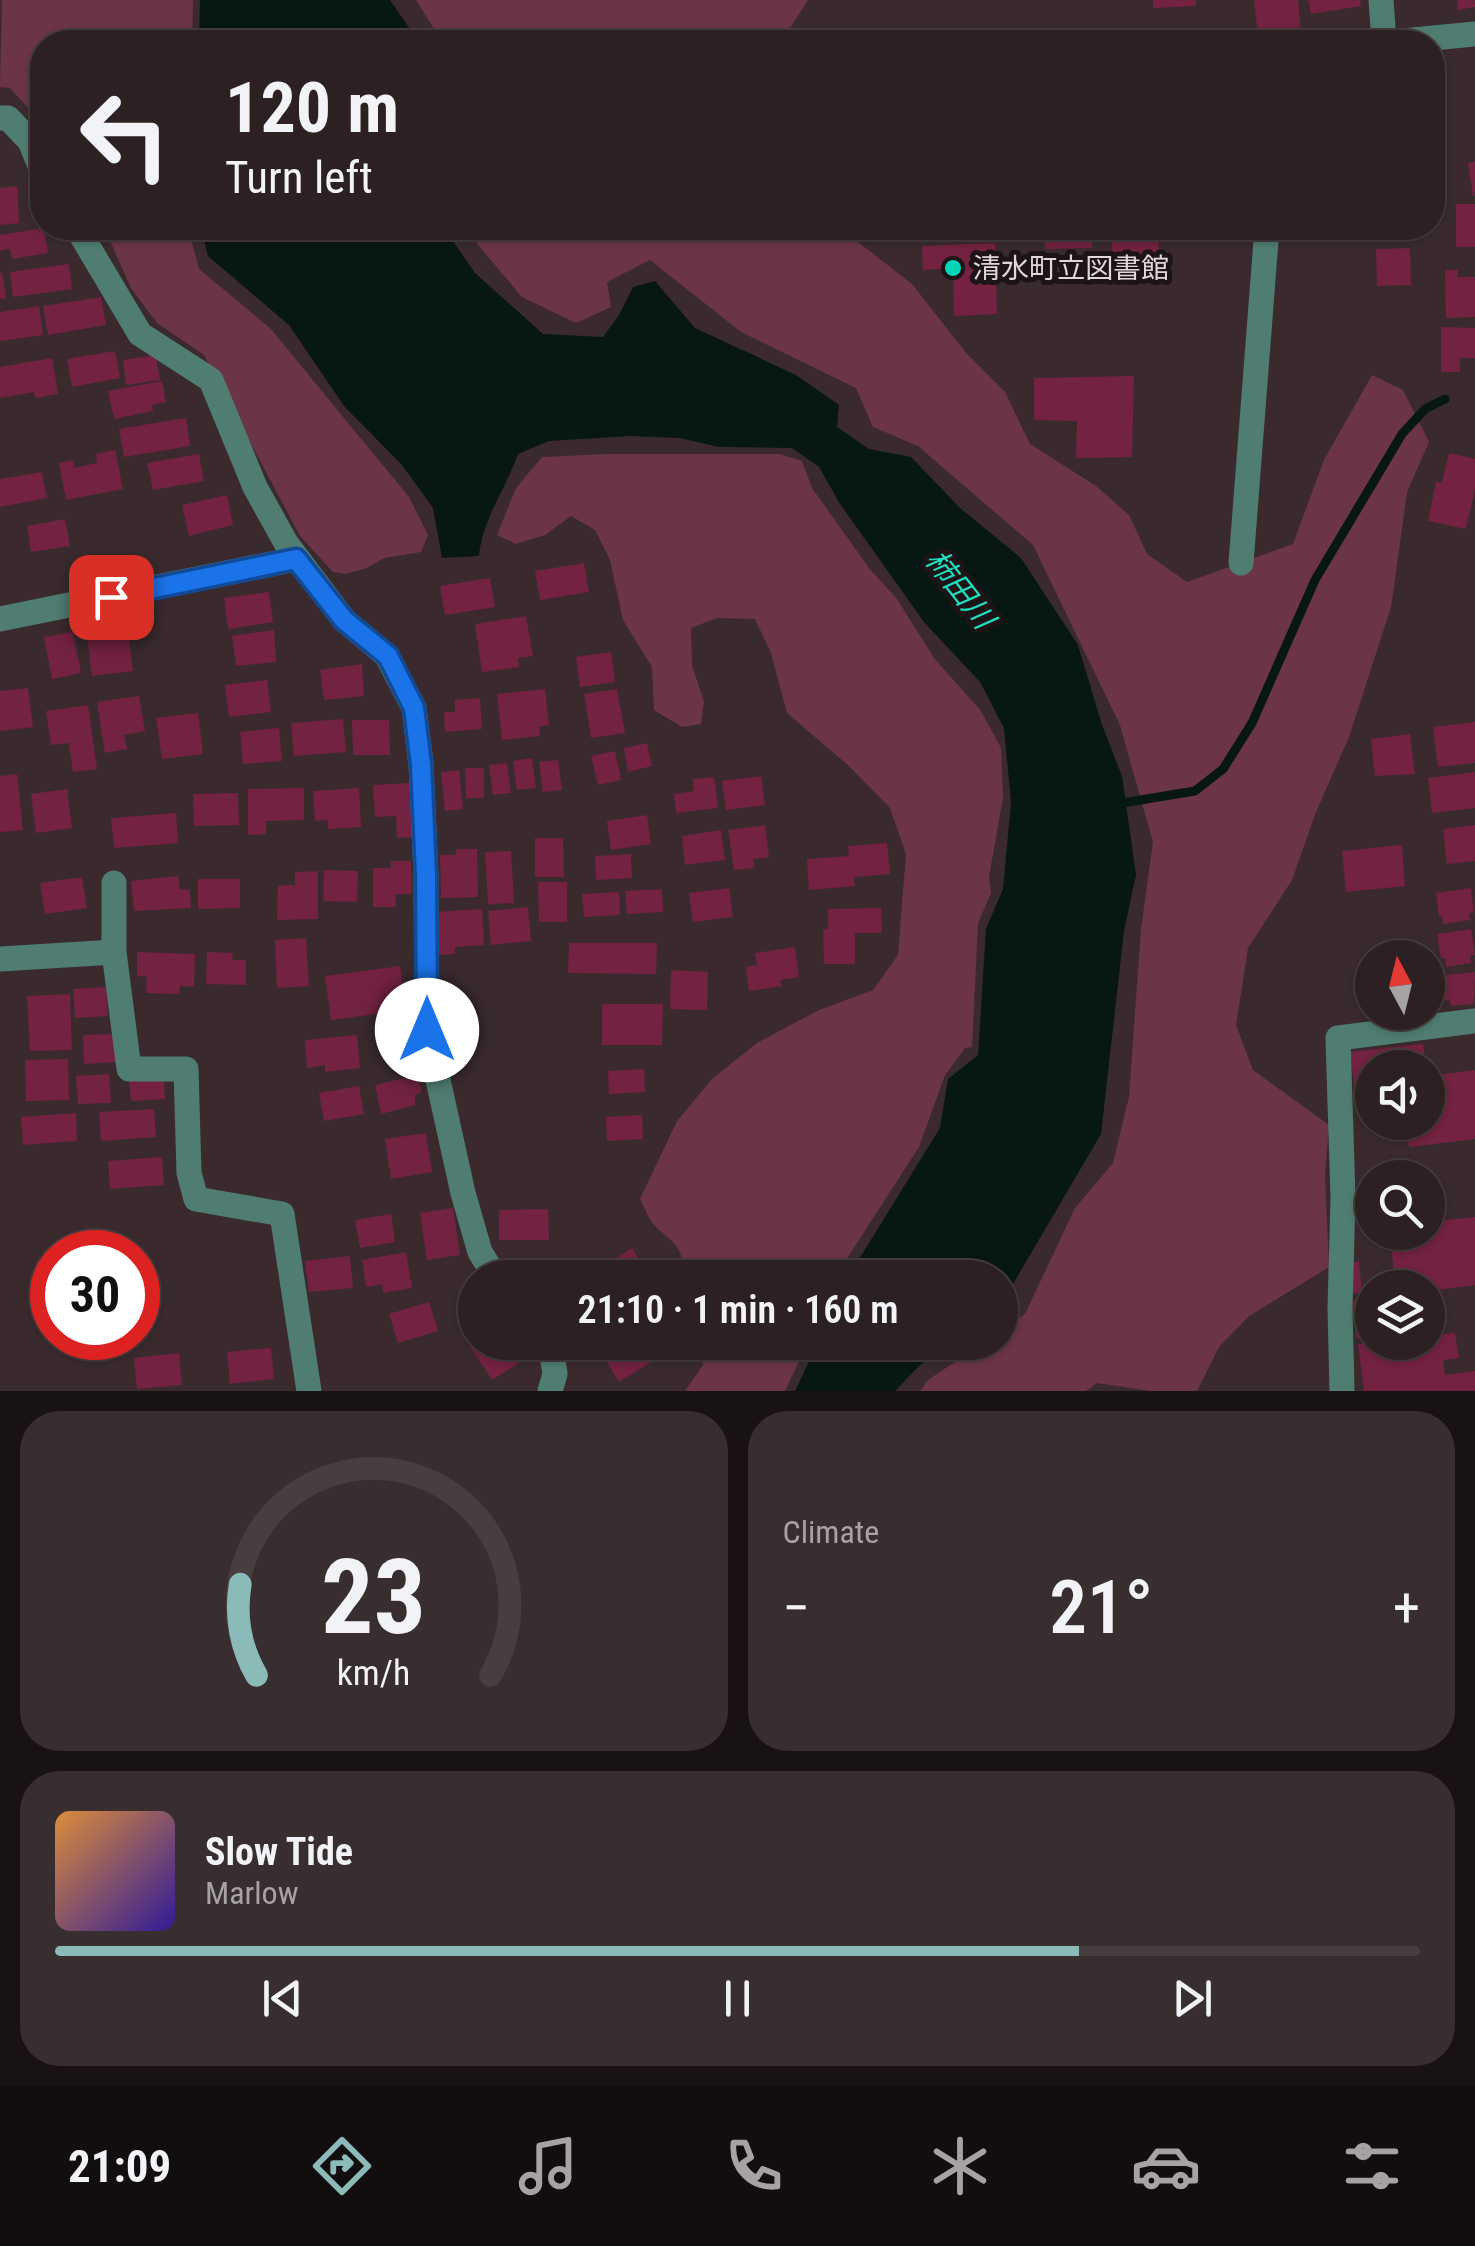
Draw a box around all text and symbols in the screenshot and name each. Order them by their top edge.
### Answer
text: 120 m [225,67,399,149]
icon: left [60,70,190,200]
text: Turn left [225,151,373,204]
place label: 清水町立図書館 [973,252,1169,285]
marker: 清水町立図書館 [942,257,964,279]
water label: 柿田川 [919,543,1003,638]
pin [69,555,154,640]
icon: arrive [84,570,139,625]
north arrow [1355,940,1445,1030]
map controls [1355,940,1445,1360]
position arrow [375,978,479,1082]
button: sound [1355,1050,1445,1140]
button: search [1355,1160,1445,1250]
speed limit sign: 30 [30,1230,160,1360]
button: layers [1355,1270,1445,1360]
text: 21:10 · 1 min · 160 m [578,1288,898,1332]
text: Climate [783,1513,879,1551]
text: 23 [321,1537,426,1658]
text: 21° [1049,1563,1154,1651]
text: − [783,1576,810,1640]
text: + [1393,1576,1420,1640]
text: km/h [337,1652,411,1694]
text: Slow Tide [205,1830,353,1874]
text: Marlow [205,1874,298,1912]
icon: previous [255,1971,310,2026]
icon: pause [710,1971,765,2026]
icon: next [1165,1971,1220,2026]
icon: directions [307,2131,377,2201]
icon: music [513,2131,583,2201]
icon: phone [719,2131,789,2201]
icon: climate [925,2131,995,2201]
icon: car [1131,2131,1201,2201]
icon: filters [1337,2131,1407,2201]
text: 21:09 [68,2140,171,2193]

